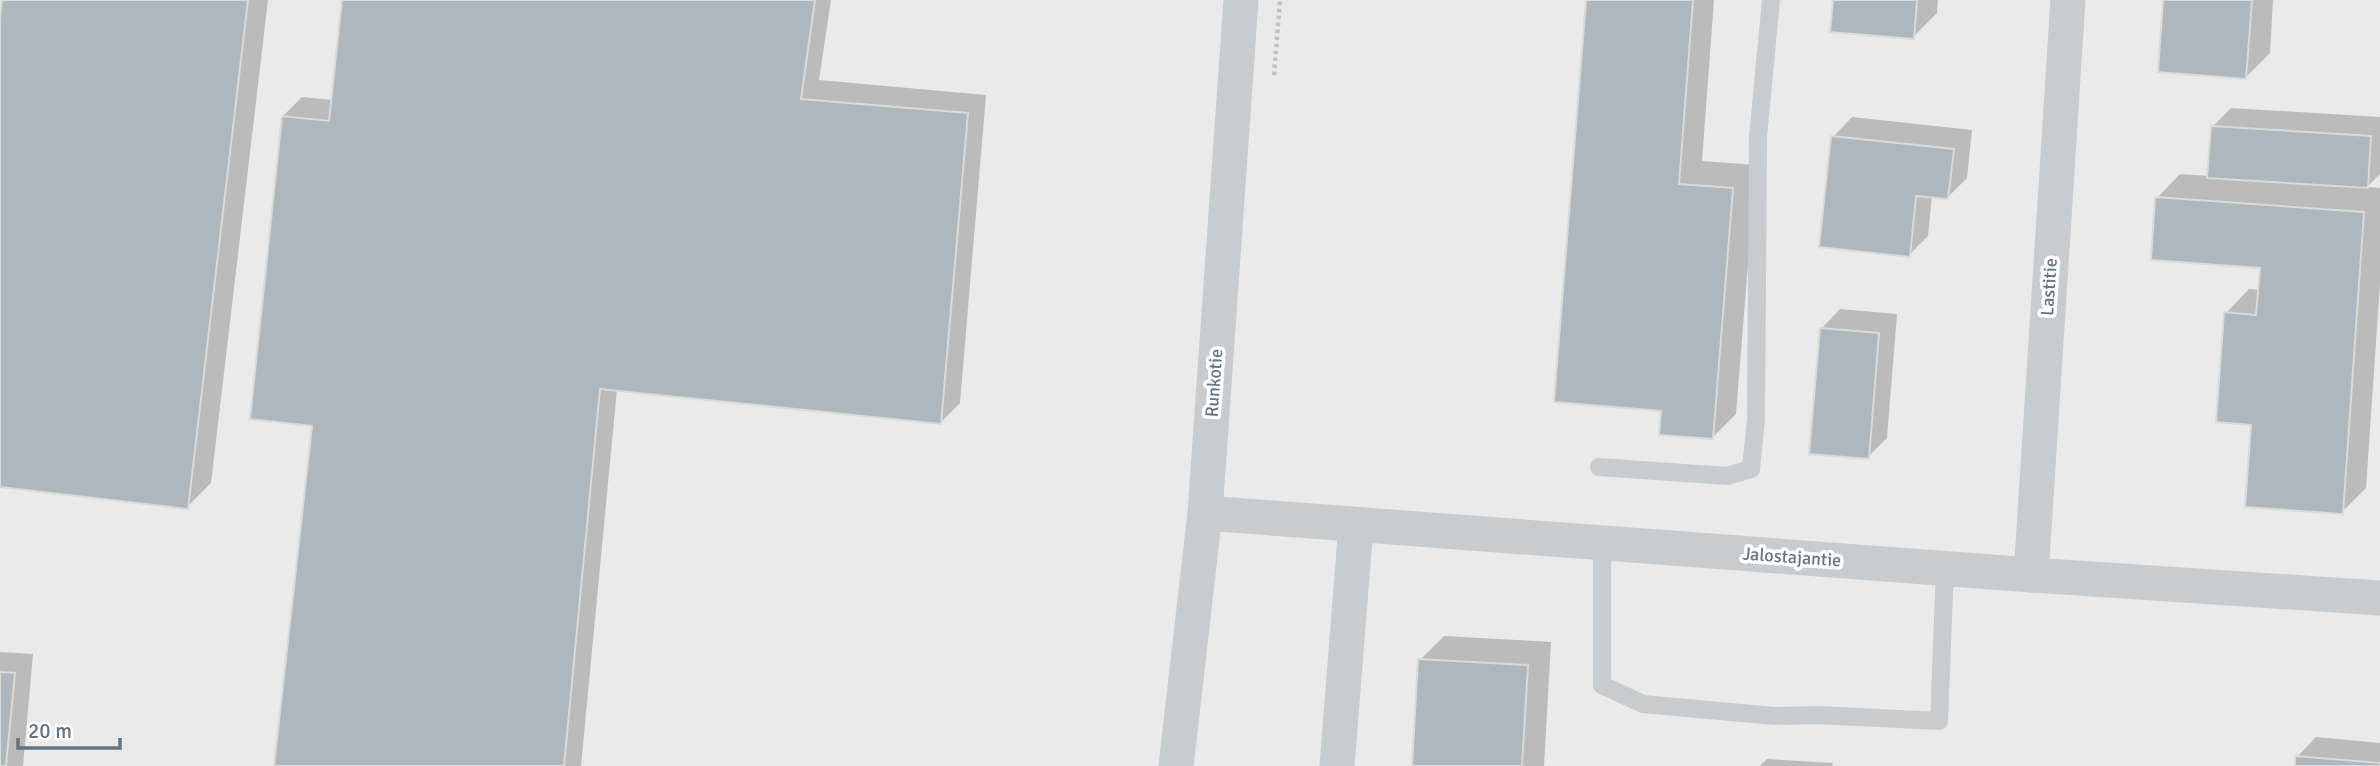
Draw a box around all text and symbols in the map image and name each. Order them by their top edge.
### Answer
street label: Lastitie [2036,257,2062,317]
street label: Runkotie [1201,348,1227,418]
street label: Jalostajantie [1742,543,1842,571]
scale bar [18,706,119,750]
text: 20 m [28,718,72,744]

